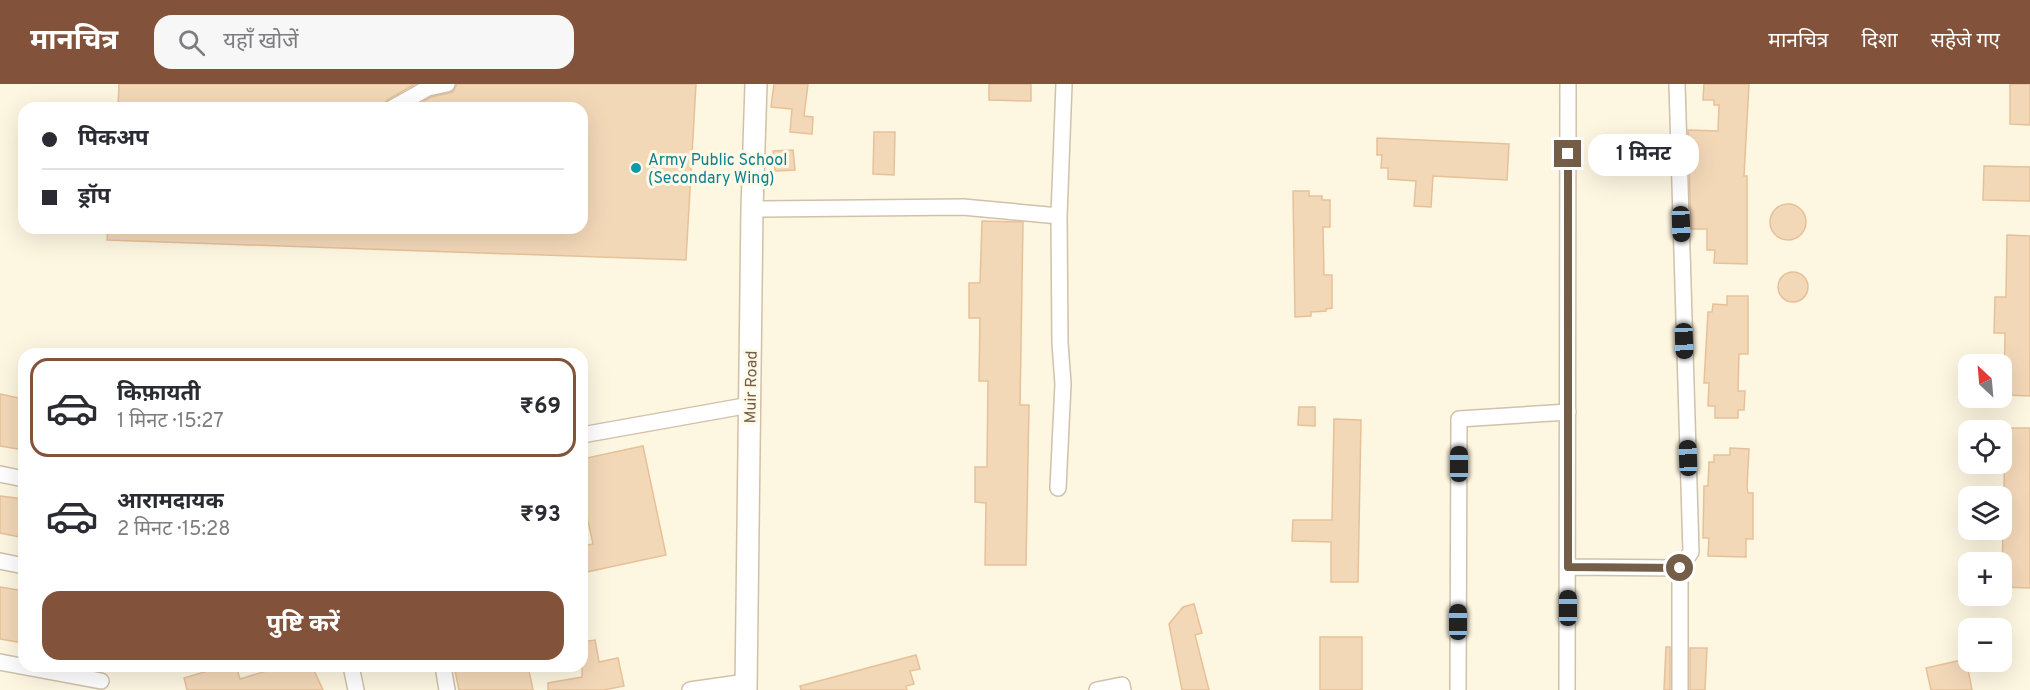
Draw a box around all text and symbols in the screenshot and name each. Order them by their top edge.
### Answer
search box [154,15,574,69]
text: मानचित्र [30,24,118,60]
icon: search [175,26,208,59]
text: मानचित्र [1768,28,1828,55]
text: दिशा [1861,28,1898,55]
text: सहेजे गए [1931,28,2000,55]
text: यहाँ खोजें [223,29,299,56]
text: पिकअप [78,126,149,153]
callout: 1 मिनट [1589,133,1700,175]
route end [1554,140,1581,167]
text: 1 मिनट [1616,142,1671,168]
place label: Army Public School (Secondary Wing) [648,151,787,189]
marker: Army Public School (Secondary Wing) [629,161,643,175]
text: ड्रॉप [78,184,111,211]
car [1671,206,1691,242]
car [1674,323,1694,359]
street label: Muir Road [741,350,763,424]
north arrow [1958,354,2012,408]
map controls [1958,354,2012,672]
icon: car [45,381,99,435]
text: किफ़ायती [117,381,201,408]
text: ₹69 [519,394,561,421]
text: 1 मिनट · 15:27 [117,409,224,435]
button: locate [1958,420,2012,474]
car [1678,440,1698,476]
car [1450,446,1468,482]
button: layers [1958,486,2012,540]
icon: car [45,489,99,543]
text: आरामदायक [117,489,224,516]
text: ₹93 [520,502,561,529]
text: 2 मिनट · 15:28 [117,517,231,543]
button: + [1958,552,2012,606]
route start [1666,554,1693,581]
car [1559,590,1577,626]
button: पुष्टि करें [42,591,564,660]
car [1449,604,1467,640]
button: − [1958,618,2012,672]

